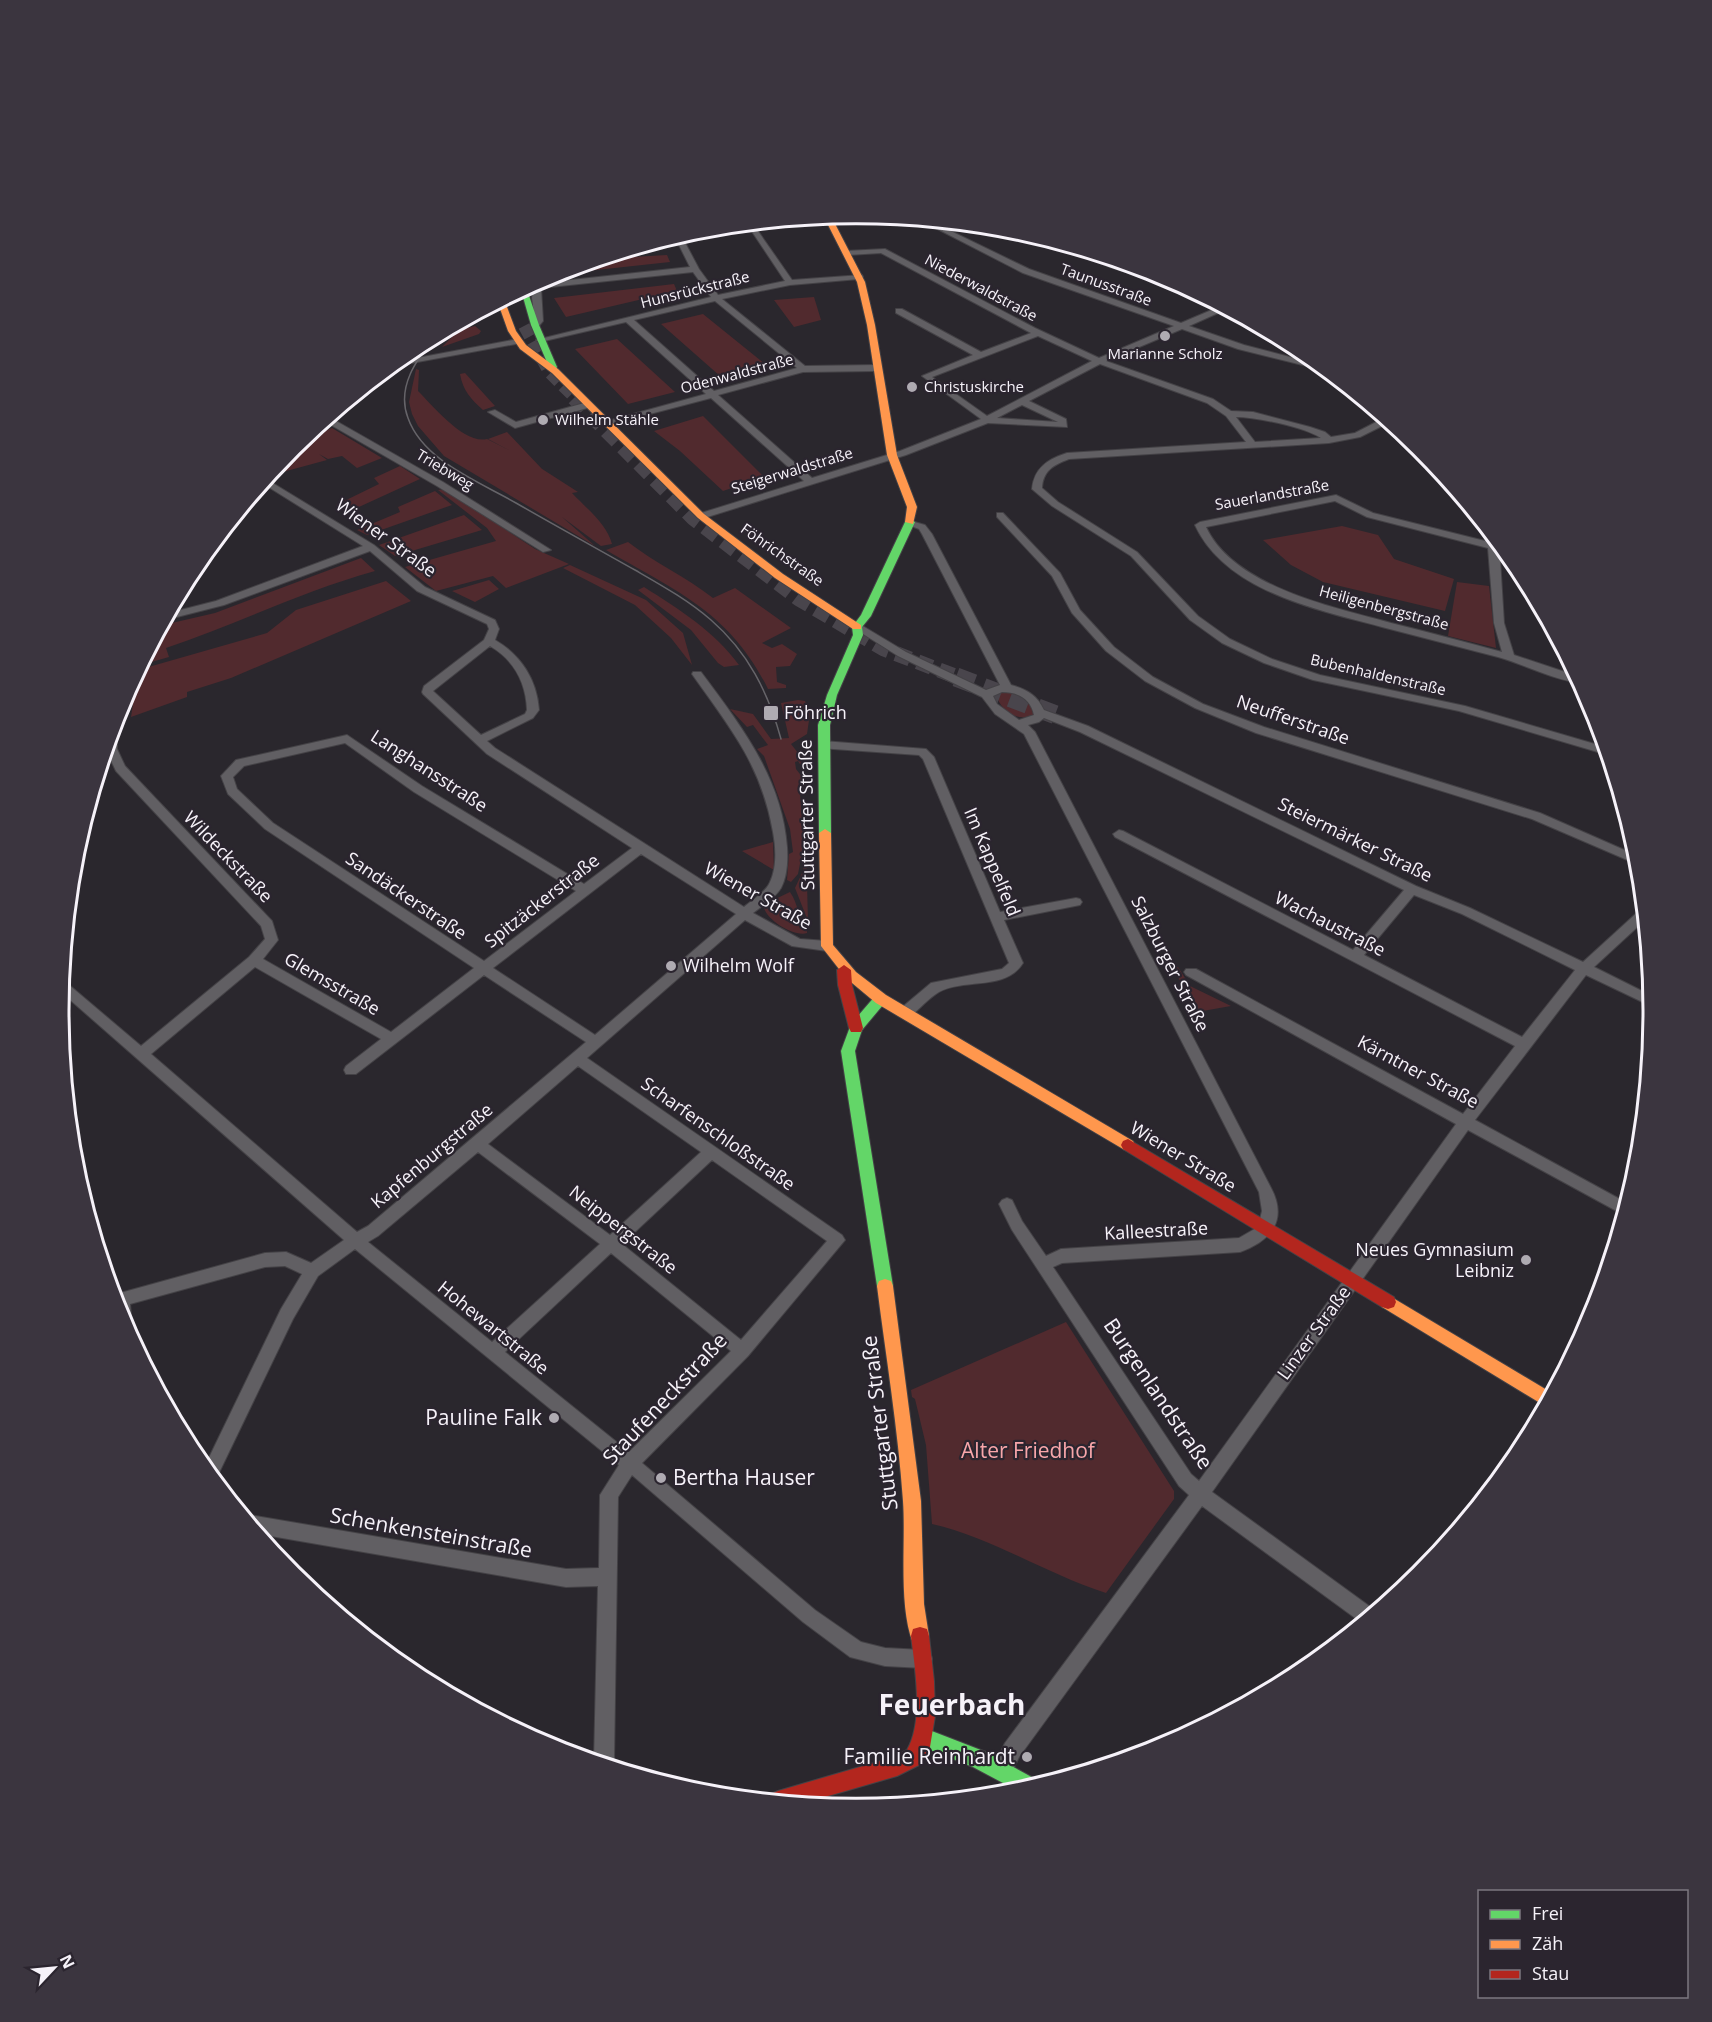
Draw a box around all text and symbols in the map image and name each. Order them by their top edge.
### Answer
street label: Niederwaldstraße [922,249,1041,325]
street label: Taunusstraße [1058,258,1155,310]
street label: Hunsrückstraße [638,266,751,312]
marker: Marianne Scholz [1158,329,1172,343]
place label: Marianne Scholz [1107,343,1223,363]
street label: Odenwaldstraße [678,348,795,398]
place label: Christuskirche [924,376,1024,396]
marker: Christuskirche [905,380,919,394]
place label: Wilhelm Stähle [555,409,659,429]
marker: Wilhelm Stähle [536,413,550,427]
street label: Steigerwaldstraße [728,442,855,498]
street label: Triebweg [413,444,478,494]
street label: Sauerlandstraße [1213,474,1330,514]
street label: Wiener Straße [331,492,442,582]
street label: Föhrichstraße [737,518,828,590]
street label: Heiligenbergstraße [1317,580,1451,634]
street label: Bubenhaldenstraße [1308,649,1448,699]
street label: Neufferstraße [1234,689,1353,750]
place label: Föhrich [784,700,847,724]
marker: Föhrich [762,704,780,722]
street label: Langhansstraße [367,723,493,817]
street label: Stuttgarter Straße [793,739,819,891]
street label: Steiermärker Straße [1274,791,1437,887]
street label: Im Kappelfeld [959,804,1027,920]
street label: Wildeckstraße [179,805,279,907]
street label: Sandäckerstraße [341,846,472,945]
street label: Spitzäckerstraße [479,848,604,953]
street label: Wiener Straße [700,856,817,935]
street label: Wachaustraße [1271,885,1390,961]
street label: Salzburger Straße [1126,892,1215,1035]
street label: Glemsstraße [280,946,385,1020]
place label: Wilhelm Wolf [683,953,795,977]
marker: Wilhelm Wolf [664,959,678,973]
street label: Kärntner Straße [1354,1029,1483,1113]
street label: Scharfenschloßstraße [637,1071,800,1195]
street label: Kapfenburgstraße [365,1097,497,1213]
street label: Wiener Straße [1126,1115,1241,1197]
street label: Neippergstraße [565,1179,683,1279]
street label: Kalleestraße [1103,1215,1209,1245]
place label: Neues Gymnasium Leibniz [1355,1237,1514,1282]
marker: Neues Gymnasium Leibniz [1519,1253,1533,1267]
street label: Hohewartstraße [433,1275,554,1380]
street label: Linzer Straße [1271,1281,1355,1384]
street label: Burgenlandstraße [1098,1312,1220,1474]
street label: Staufeneckstraße [596,1326,733,1470]
street label: Stuttgarter Straße [854,1334,904,1512]
place label: Pauline Falk [425,1403,542,1431]
marker: Pauline Falk [547,1411,561,1425]
park label: Alter Friedhof [961,1436,1097,1464]
place label: Bertha Hauser [673,1463,815,1491]
marker: Bertha Hauser [654,1471,668,1485]
street label: Schenkensteinstraße [328,1500,535,1564]
district label: Feuerbach [879,1685,1026,1723]
place label: Familie Reinhardt [844,1742,1015,1770]
marker: Familie Reinhardt [1020,1750,1034,1764]
legend [1478,1890,1688,1998]
text: Frei [1532,1901,1563,1925]
text: Zäh [1532,1931,1563,1955]
north arrow [24,1938,84,1998]
text: N [55,1951,80,1972]
text: Stau [1532,1961,1569,1985]

